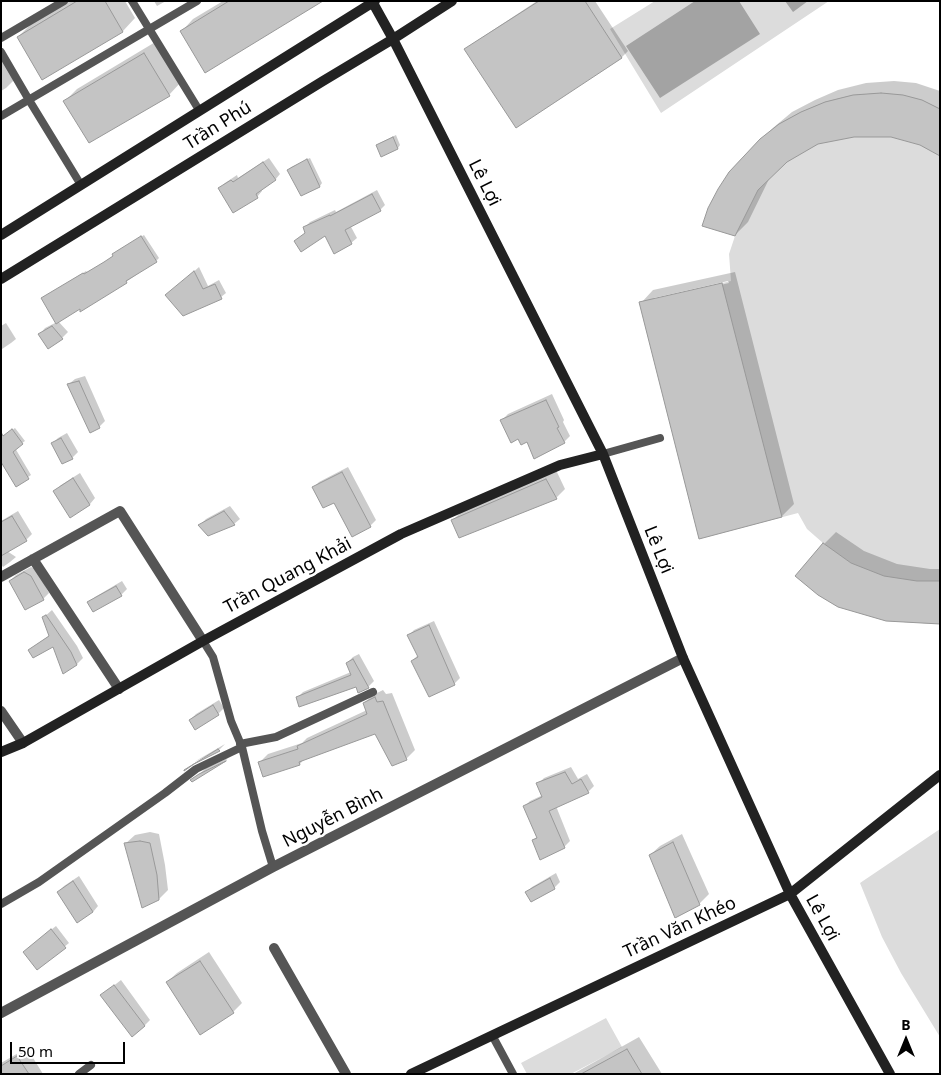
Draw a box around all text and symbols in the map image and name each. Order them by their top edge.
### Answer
street label: Trần Phú [180,97,256,155]
street label: Lê Lợi [463,156,505,210]
street label: Lê Lợi [639,523,677,577]
street label: Trần Quang Khải [221,533,355,619]
street label: Nguyễn Bình [279,783,387,853]
street label: Lê Lợi [801,891,843,945]
street label: Trần Văn Khéo [620,892,740,964]
north arrow [881,1015,931,1065]
text: B [901,1015,911,1034]
scale bar [12,1032,128,1064]
text: 50 m [18,1041,53,1061]

